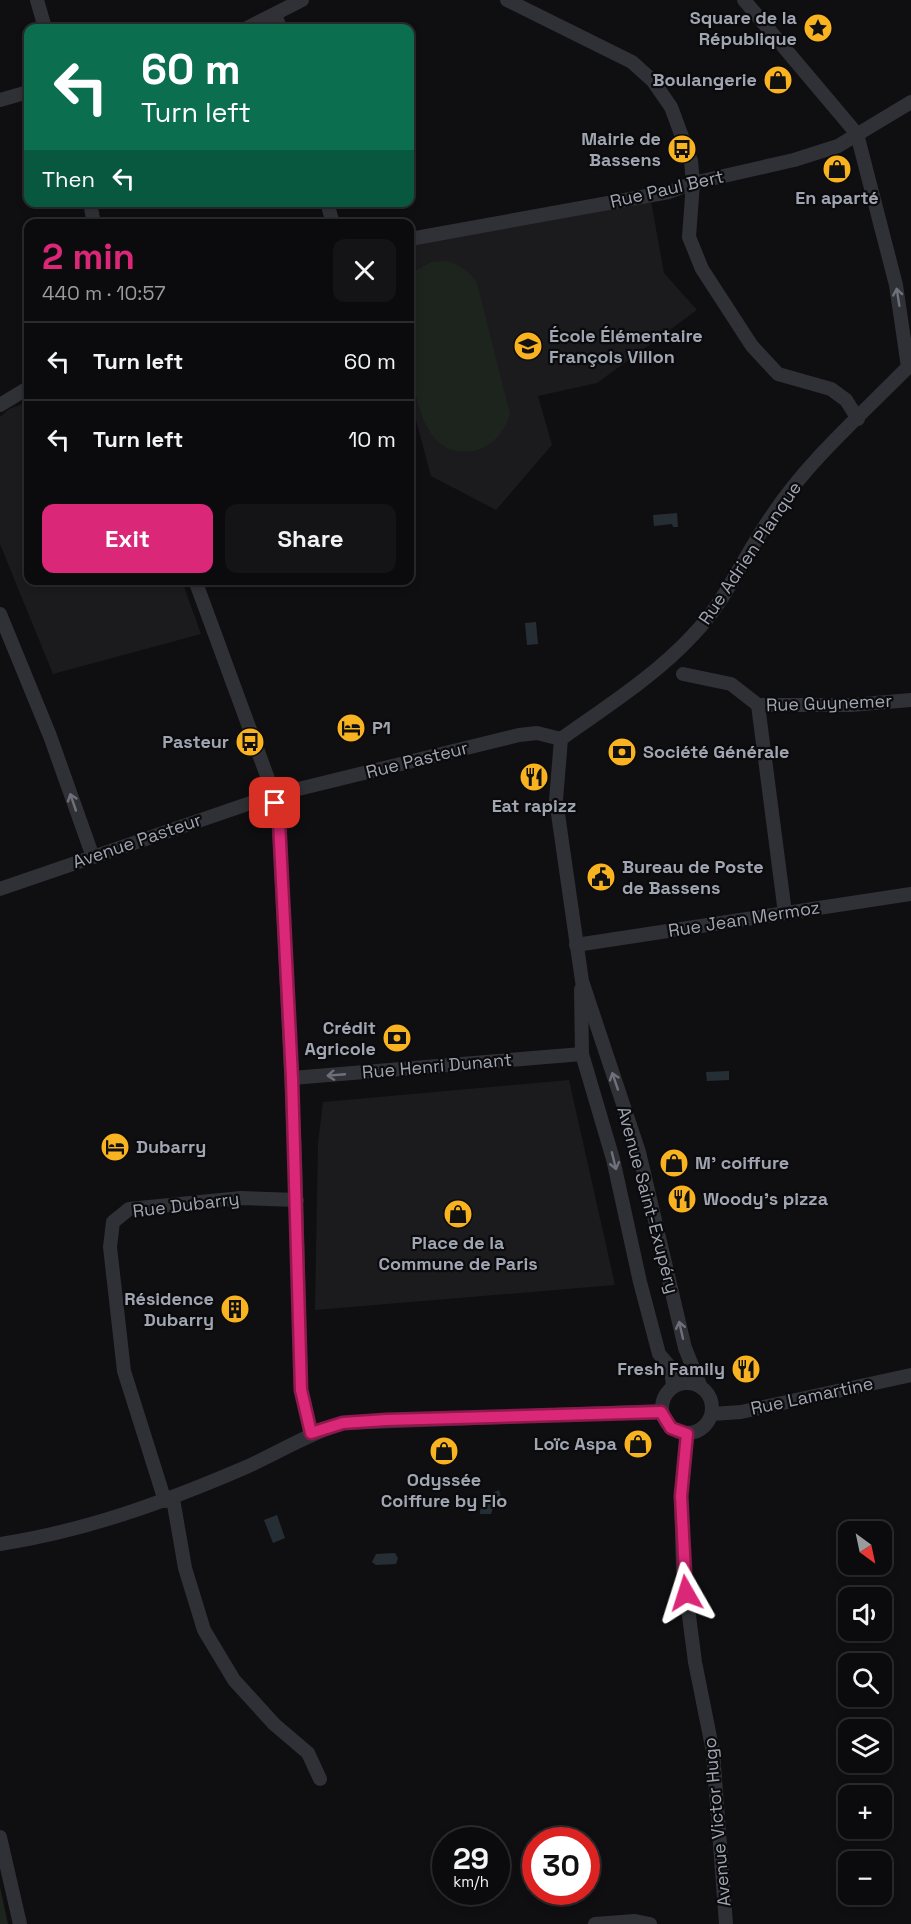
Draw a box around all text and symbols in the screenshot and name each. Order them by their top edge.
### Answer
place label: Square de la République [690,6,798,50]
place icon: Square de la République [802,12,834,44]
text: 60 m [141,43,241,96]
icon: left [42,48,120,126]
shop icon: Boulangerie [762,64,794,96]
place label: Boulangerie [652,68,757,91]
text: Turn left [141,95,251,130]
place label: Mairie de Bassens [581,127,661,171]
bus stop icon: Mairie de Bassens [666,133,698,165]
shop icon: En aparté [821,153,853,185]
icon: left [107,162,140,195]
street label: Rue Paul Bert [608,164,726,213]
text: Then [42,165,95,193]
place label: En aparté [795,186,879,209]
text: 2 min [42,234,135,280]
button: close [333,239,396,302]
text: 440 m · 10:57 [42,280,165,306]
one-way arrow [892,288,903,308]
place label: École Élémentaire François Villon [549,324,703,368]
school or university icon: École Élémentaire François Villon [512,330,544,362]
icon: left [42,345,75,378]
text: Turn left [93,347,183,375]
text: 60 m [344,347,396,375]
icon: left [42,423,75,456]
text: Turn left [93,425,183,453]
text: 10 m [348,425,396,453]
street label: Rue Adrien Planque [693,477,806,629]
button: Exit [42,504,213,573]
button: Share [225,504,396,573]
street label: Rue Guynemer [766,689,893,716]
hotel icon: P1 [335,712,367,744]
place label: P1 [372,716,391,739]
bus stop icon: Pasteur [234,726,266,758]
place label: Pasteur [162,730,229,753]
street label: Rue Pasteur [364,736,470,783]
bank icon: Société Générale [606,736,638,768]
place label: Société Générale [643,740,789,763]
restaurant icon: Eat rapizz [518,761,550,793]
pin [249,777,300,828]
icon: arrive [258,786,291,819]
one-way arrow [67,793,78,812]
place label: Eat rapizz [492,794,576,817]
street label: Avenue Pasteur [69,808,204,873]
place label: Bureau de Poste de Bassens [622,855,764,899]
public building icon: Bureau de Poste de Bassens [585,861,617,893]
street label: Rue Jean Mermoz [666,895,821,942]
place label: Crédit Agricole [304,1016,376,1060]
bank icon: Crédit Agricole [381,1022,413,1054]
street label: Rue Henri Dunant [361,1047,513,1084]
one-way arrow [326,1070,346,1081]
one-way arrow [609,1071,620,1090]
street label: Avenue Saint-Exupéry [612,1104,685,1296]
hotel icon: Dubarry [99,1131,131,1163]
place label: Dubarry [136,1135,206,1158]
shop icon: M' coiffure [658,1147,690,1179]
one-way arrow [608,1151,620,1170]
place label: M' coiffure [695,1151,789,1174]
restaurant icon: Woody's pizza [666,1183,698,1215]
street label: Rue Dubarry [131,1187,241,1222]
place label: Woody's pizza [703,1187,829,1210]
shop icon: Place de la Commune de Paris [442,1198,474,1230]
place label: Place de la Commune de Paris [378,1231,538,1275]
place label: Résidence Dubarry [124,1287,214,1331]
building icon: Résidence Dubarry [219,1293,251,1325]
one-way arrow [675,1320,687,1339]
restaurant icon: Fresh Family [730,1353,762,1385]
place label: Fresh Family [617,1357,725,1380]
street label: Rue Lamartine [748,1371,875,1420]
shop icon: Loïc Aspa [622,1428,654,1460]
place label: Loïc Aspa [534,1432,618,1455]
shop icon: Odyssée Coiffure by Flo [428,1435,460,1467]
place label: Odyssée Coiffure by Flo [381,1468,507,1512]
north arrow [838,1521,892,1575]
map controls [838,1521,892,1905]
position arrow [654,1561,718,1625]
button: sound [838,1587,892,1641]
button: search [838,1653,892,1707]
button: layers [838,1719,892,1773]
street label: Avenue Victor Hugo [698,1736,735,1908]
button: + [838,1785,892,1839]
speed limit sign: 30 [522,1827,600,1905]
text: 29 [453,1839,489,1878]
button: − [838,1851,892,1905]
text: km/h [453,1872,489,1891]

